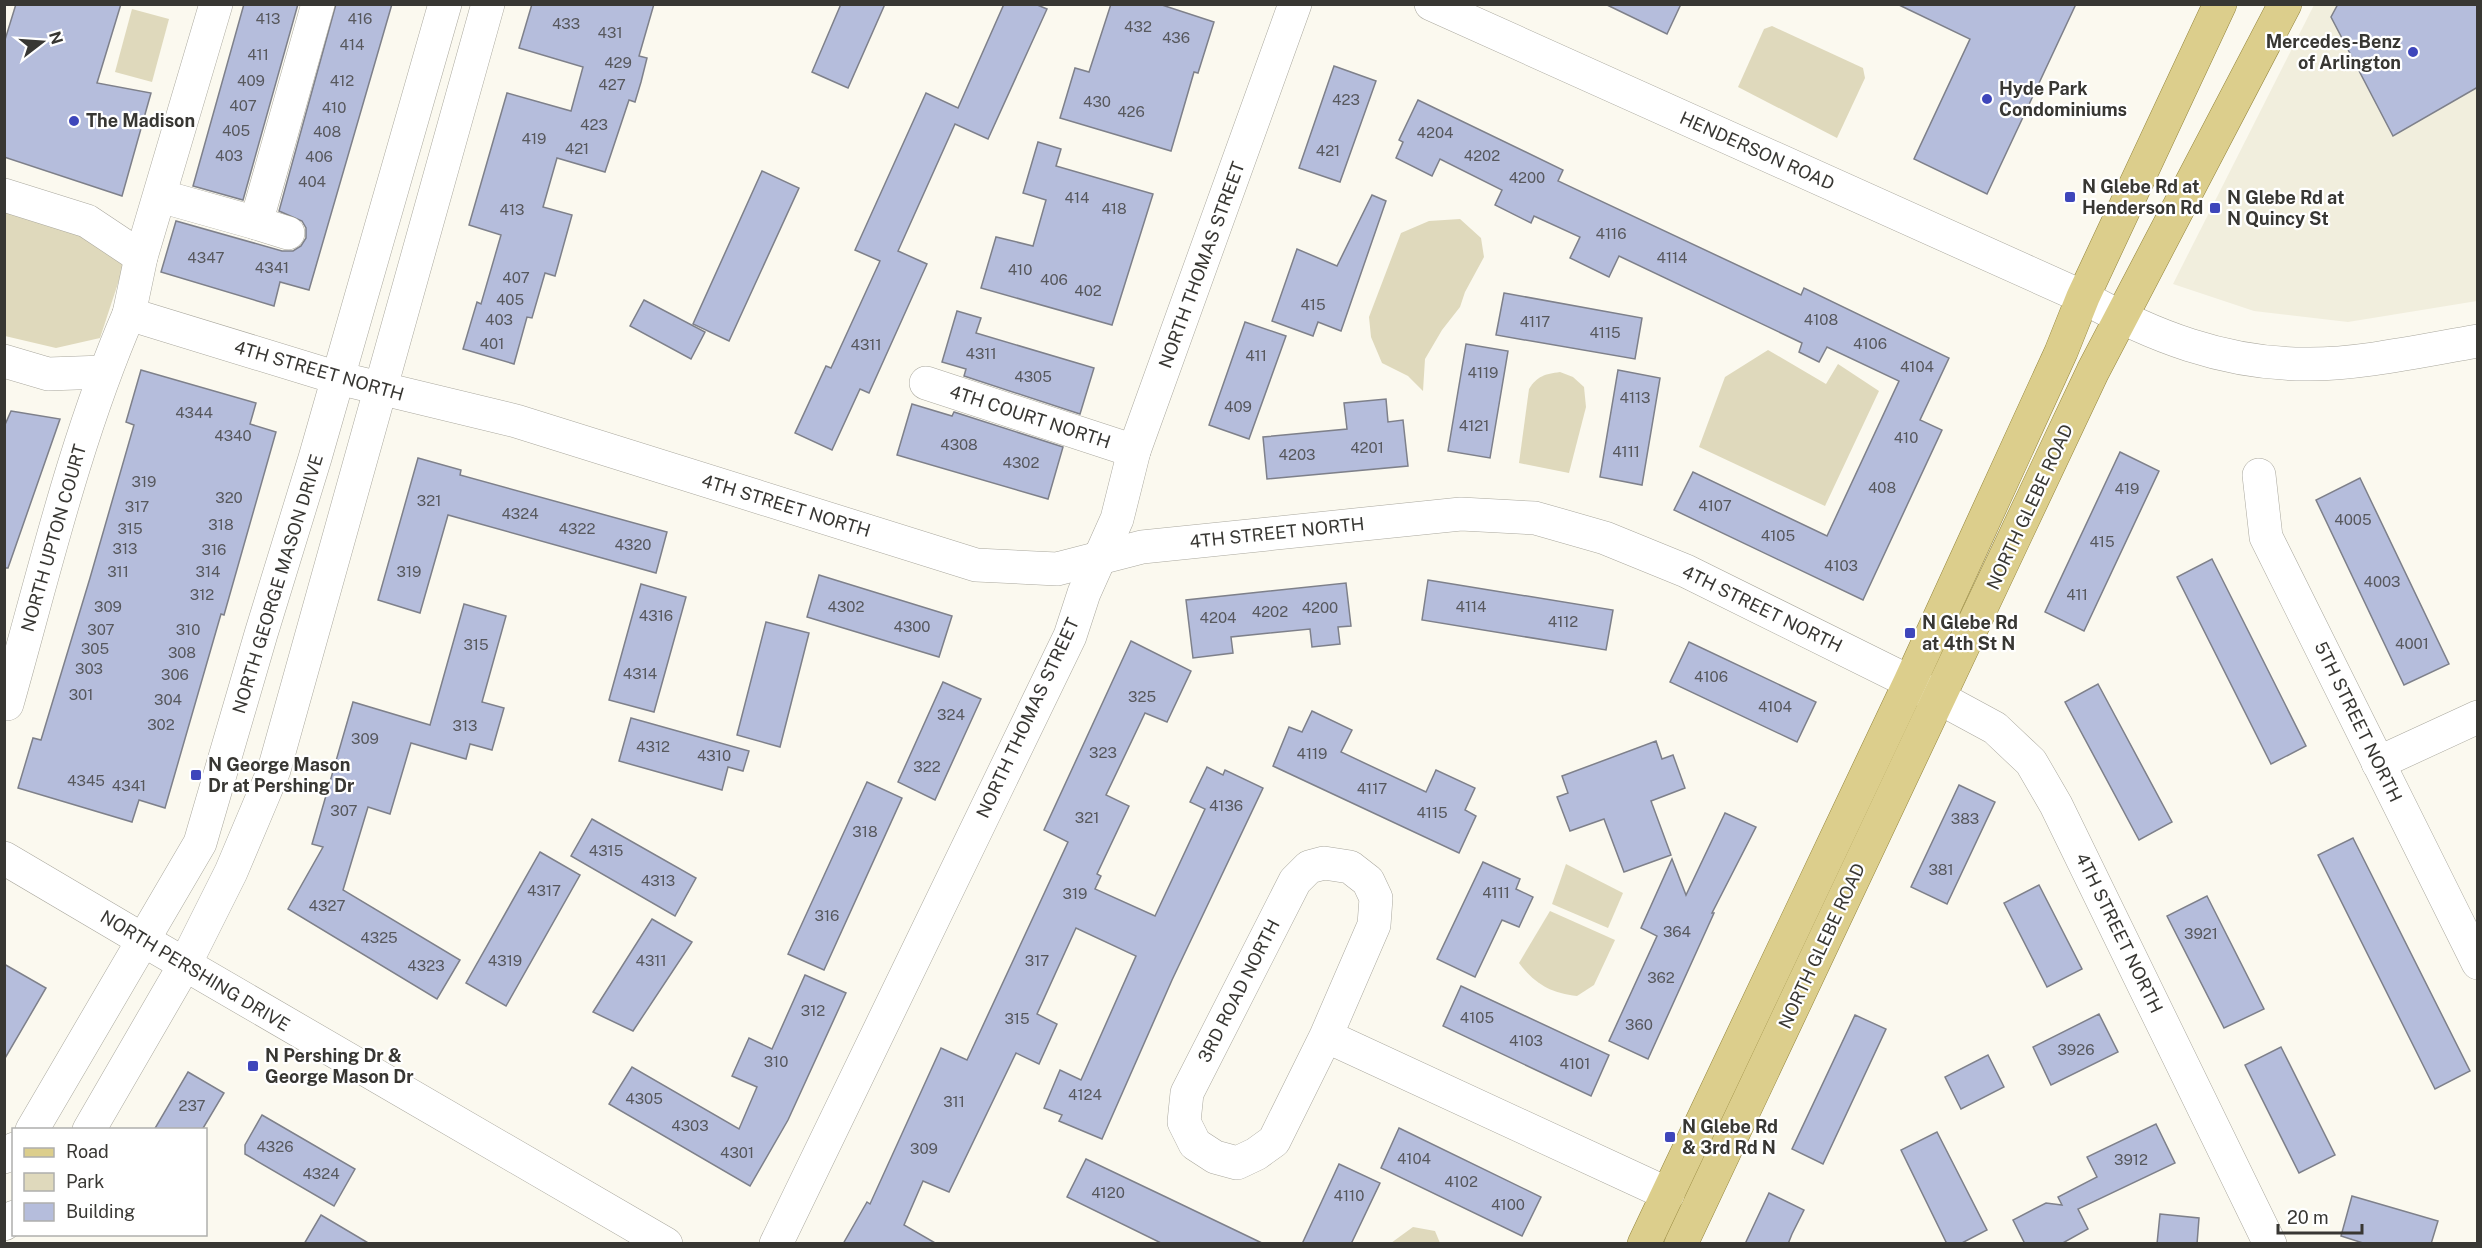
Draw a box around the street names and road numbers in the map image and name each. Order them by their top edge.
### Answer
street label: HENDERSON ROAD [1677,107,1838,194]
street label: NORTH THOMAS STREET [1154,158,1249,371]
street label: 4TH STREET NORTH [232,336,406,405]
street label: 4TH COURT NORTH [947,381,1113,452]
street label: NORTH GLEBE ROAD [1982,421,2077,593]
street label: NORTH UPTON COURT [17,441,90,634]
street label: NORTH GEORGE MASON DRIVE [228,452,327,716]
street label: 4TH STREET NORTH [699,470,873,541]
street label: 4TH STREET NORTH [1189,513,1365,552]
street label: 4TH STREET NORTH [1679,561,1846,656]
street label: NORTH THOMAS STREET [972,614,1083,821]
street label: 5TH STREET NORTH [2310,638,2406,806]
street label: 4TH STREET NORTH [2072,849,2167,1016]
street label: NORTH GLEBE ROAD [1774,860,1869,1032]
street label: NORTH PERSHING DRIVE [97,906,294,1036]
street label: 3RD ROAD NORTH [1193,916,1284,1066]

